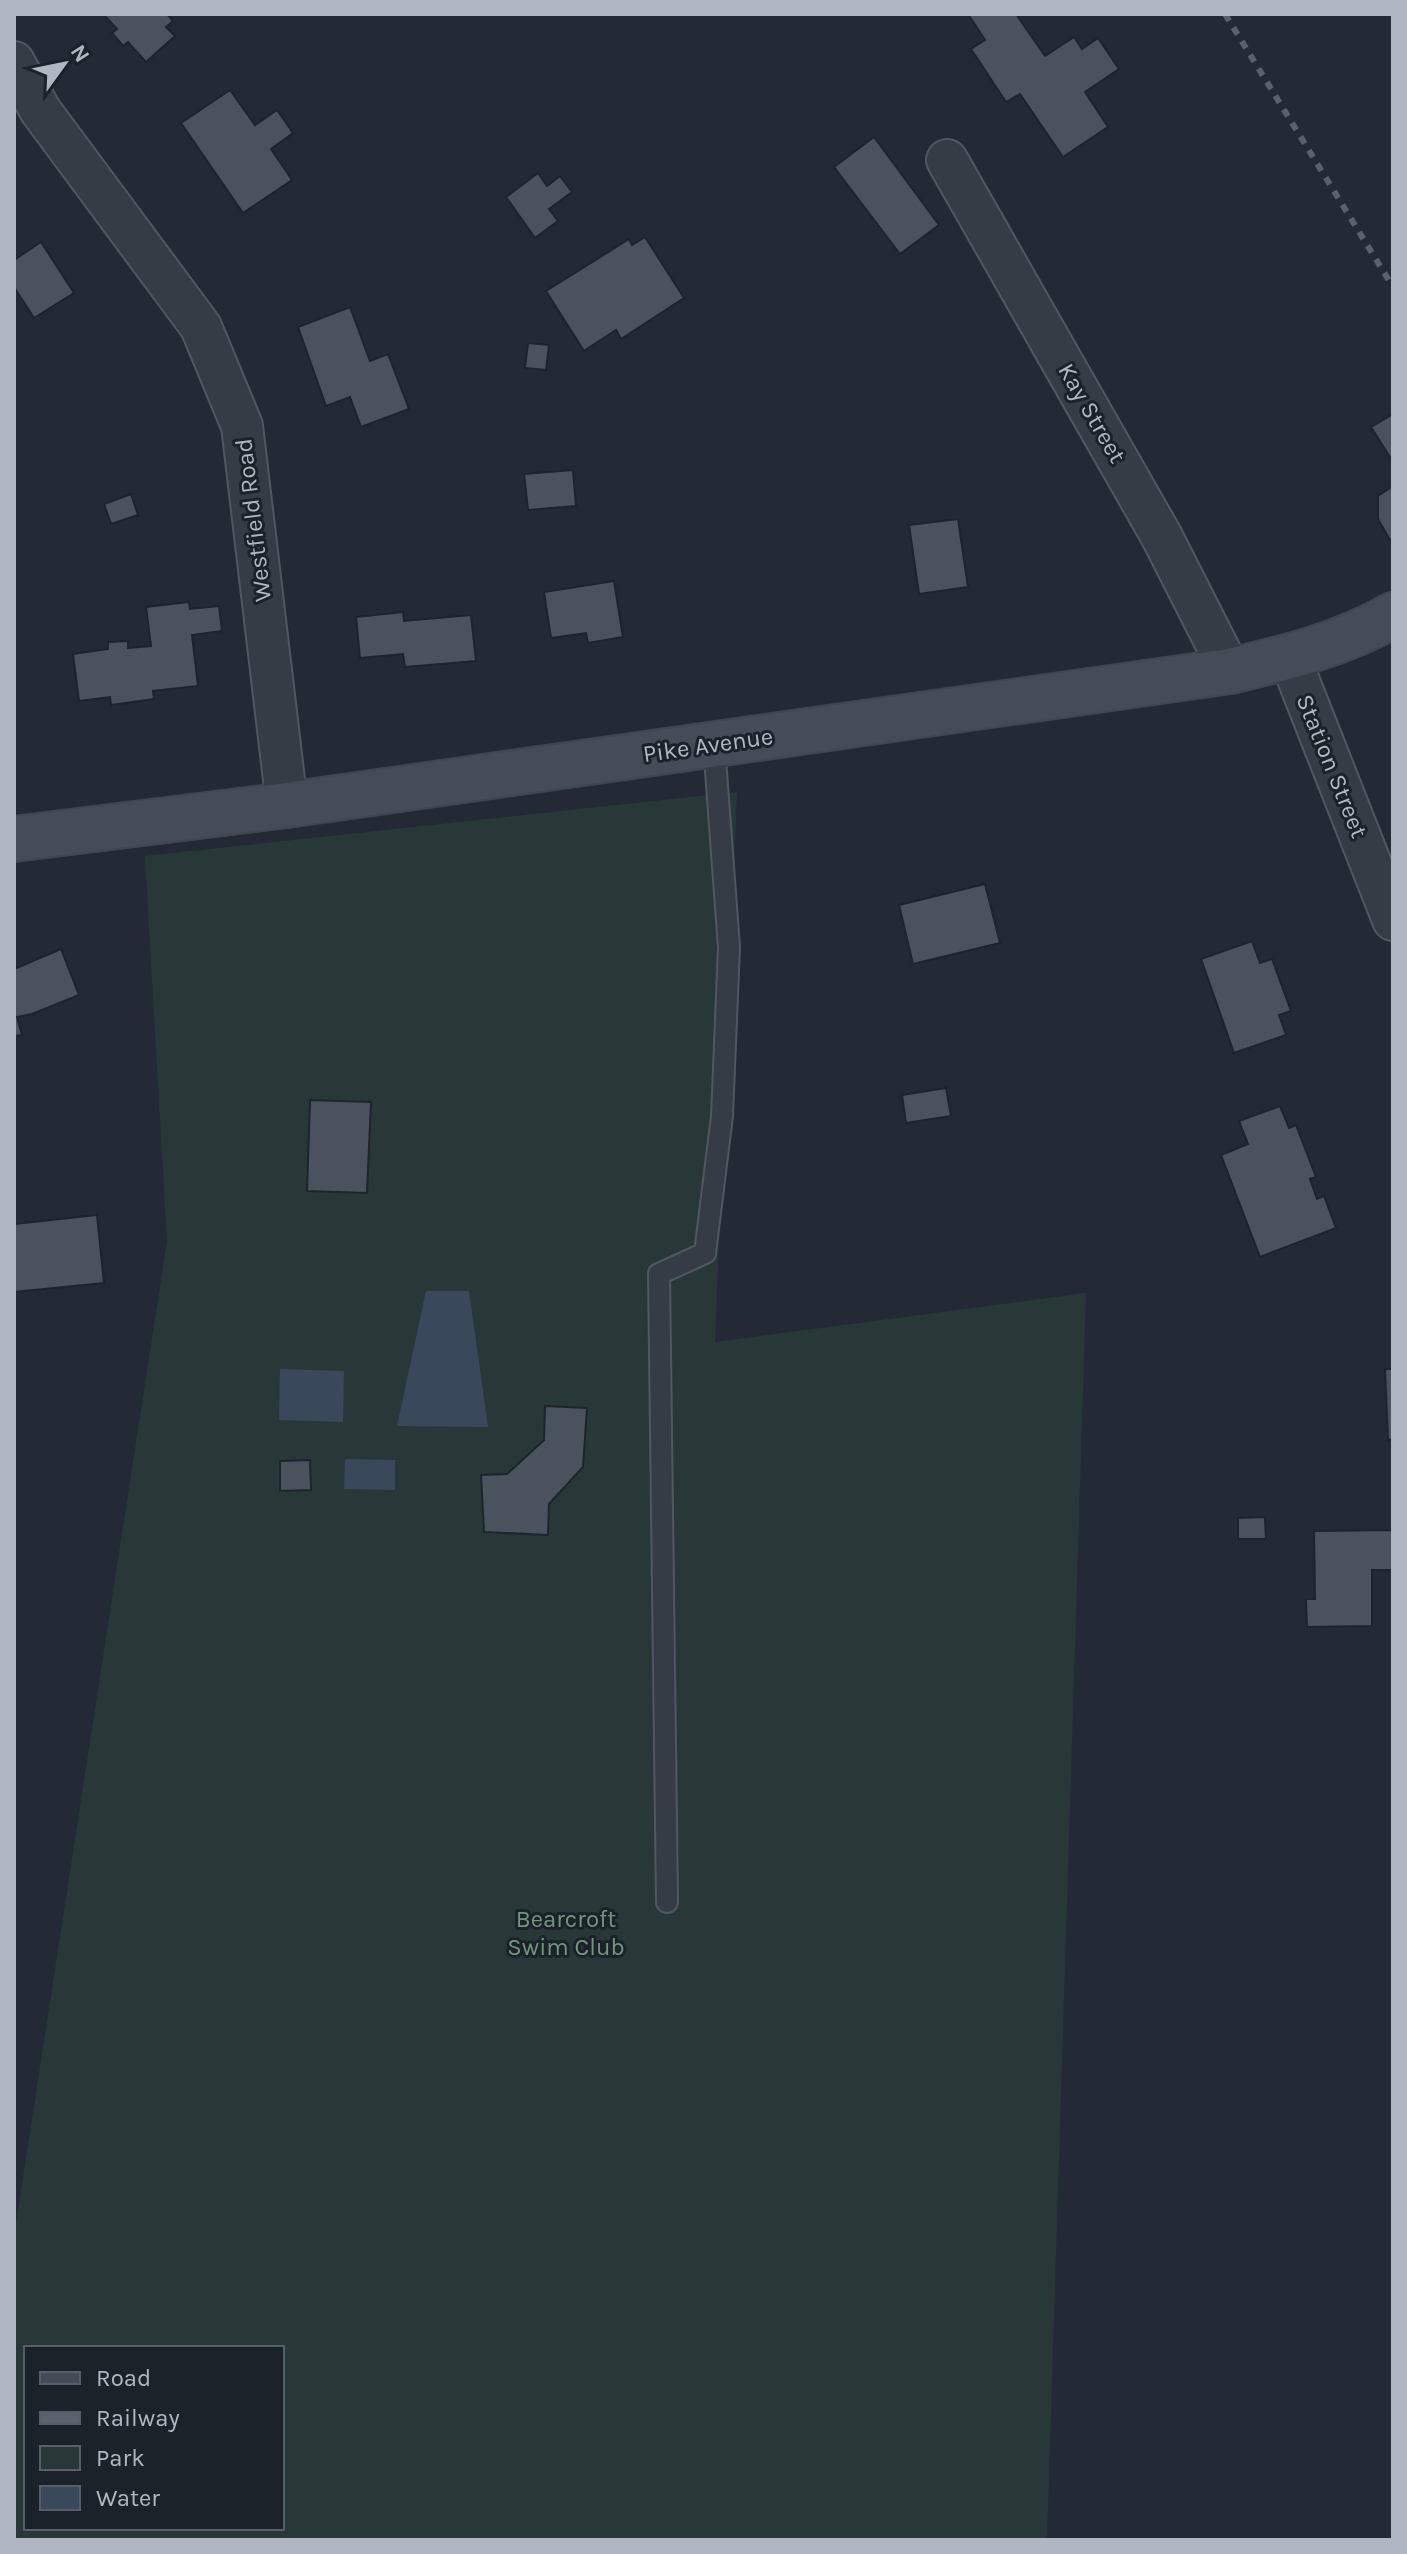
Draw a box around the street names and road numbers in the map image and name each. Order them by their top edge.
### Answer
street label: Kay Street [1052,358,1132,468]
street label: Westfield Road [229,437,277,603]
street label: Station Street [1291,690,1373,842]
street label: Pike Avenue [641,722,775,768]

